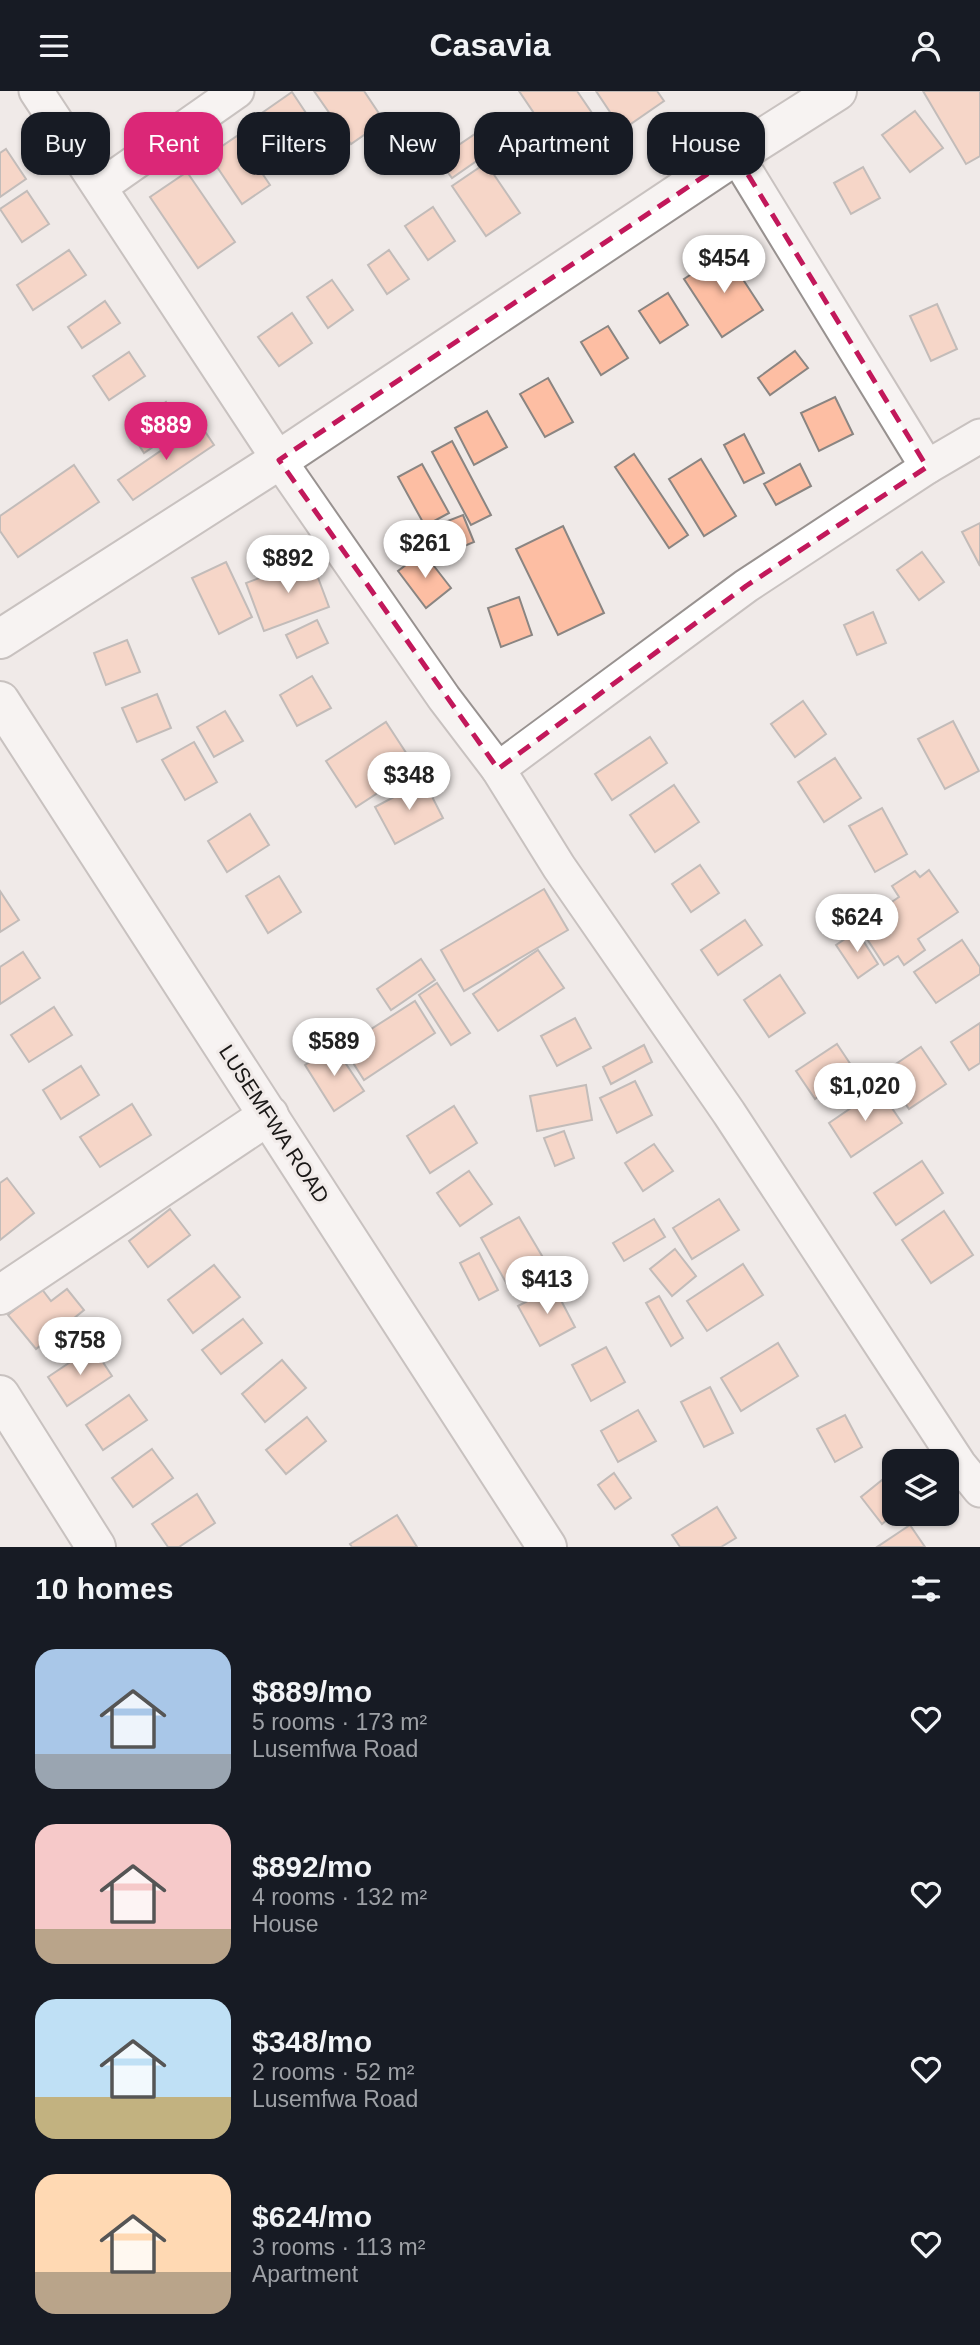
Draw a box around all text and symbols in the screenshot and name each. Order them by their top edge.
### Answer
icon: menu [35,27,73,65]
text: Casavia [430,27,550,63]
icon: person [907,27,945,65]
chip: Buy [21,112,110,175]
chip: Rent [124,112,223,175]
chip: Filters [237,112,350,175]
chip: New [364,112,460,175]
chip: Apartment [474,112,633,175]
chip: House [647,112,765,175]
pin: $454 [683,235,765,295]
text: $454 [698,245,750,271]
pin: $889 [125,403,207,462]
text: $889 [140,412,192,438]
pin: $261 [384,521,466,580]
text: $261 [399,530,451,556]
pin: $892 [247,535,329,595]
text: $892 [262,545,314,571]
pin: $348 [368,753,450,812]
text: $348 [383,762,435,788]
pin: $624 [816,895,898,954]
text: $624 [831,904,883,930]
pin: $589 [293,1019,375,1078]
text: $589 [308,1028,360,1054]
street label: LUSEMFWA ROAD [215,1040,334,1207]
pin: $1,020 [808,1063,922,1123]
text: $1,020 [830,1073,900,1099]
pin: $413 [506,1257,588,1316]
text: $413 [521,1266,573,1292]
pin: $758 [39,1317,121,1377]
text: $758 [54,1327,106,1353]
map controls [882,1449,959,1526]
button: layers [882,1449,959,1526]
icon: filters [907,1570,945,1608]
text: 10 homes [35,1572,173,1605]
text: $889/mo [252,1675,372,1708]
icon: home [91,1677,175,1761]
icon: heart [907,1700,945,1738]
text: 5 rooms · 173 m² [252,1709,427,1735]
text: Lusemfwa Road [252,1736,418,1762]
text: $892/mo [252,1850,372,1883]
icon: home [91,1852,175,1936]
icon: heart [907,1875,945,1913]
text: 4 rooms · 132 m² [252,1884,427,1910]
text: House [252,1911,318,1937]
text: $348/mo [252,2025,372,2058]
icon: home [91,2027,175,2111]
icon: heart [907,2050,945,2088]
text: 2 rooms · 52 m² [252,2059,414,2085]
text: Lusemfwa Road [252,2086,418,2112]
text: $624/mo [252,2200,372,2233]
icon: home [91,2202,175,2286]
icon: heart [907,2225,945,2263]
text: 3 rooms · 113 m² [252,2234,425,2260]
text: Apartment [252,2261,358,2287]

